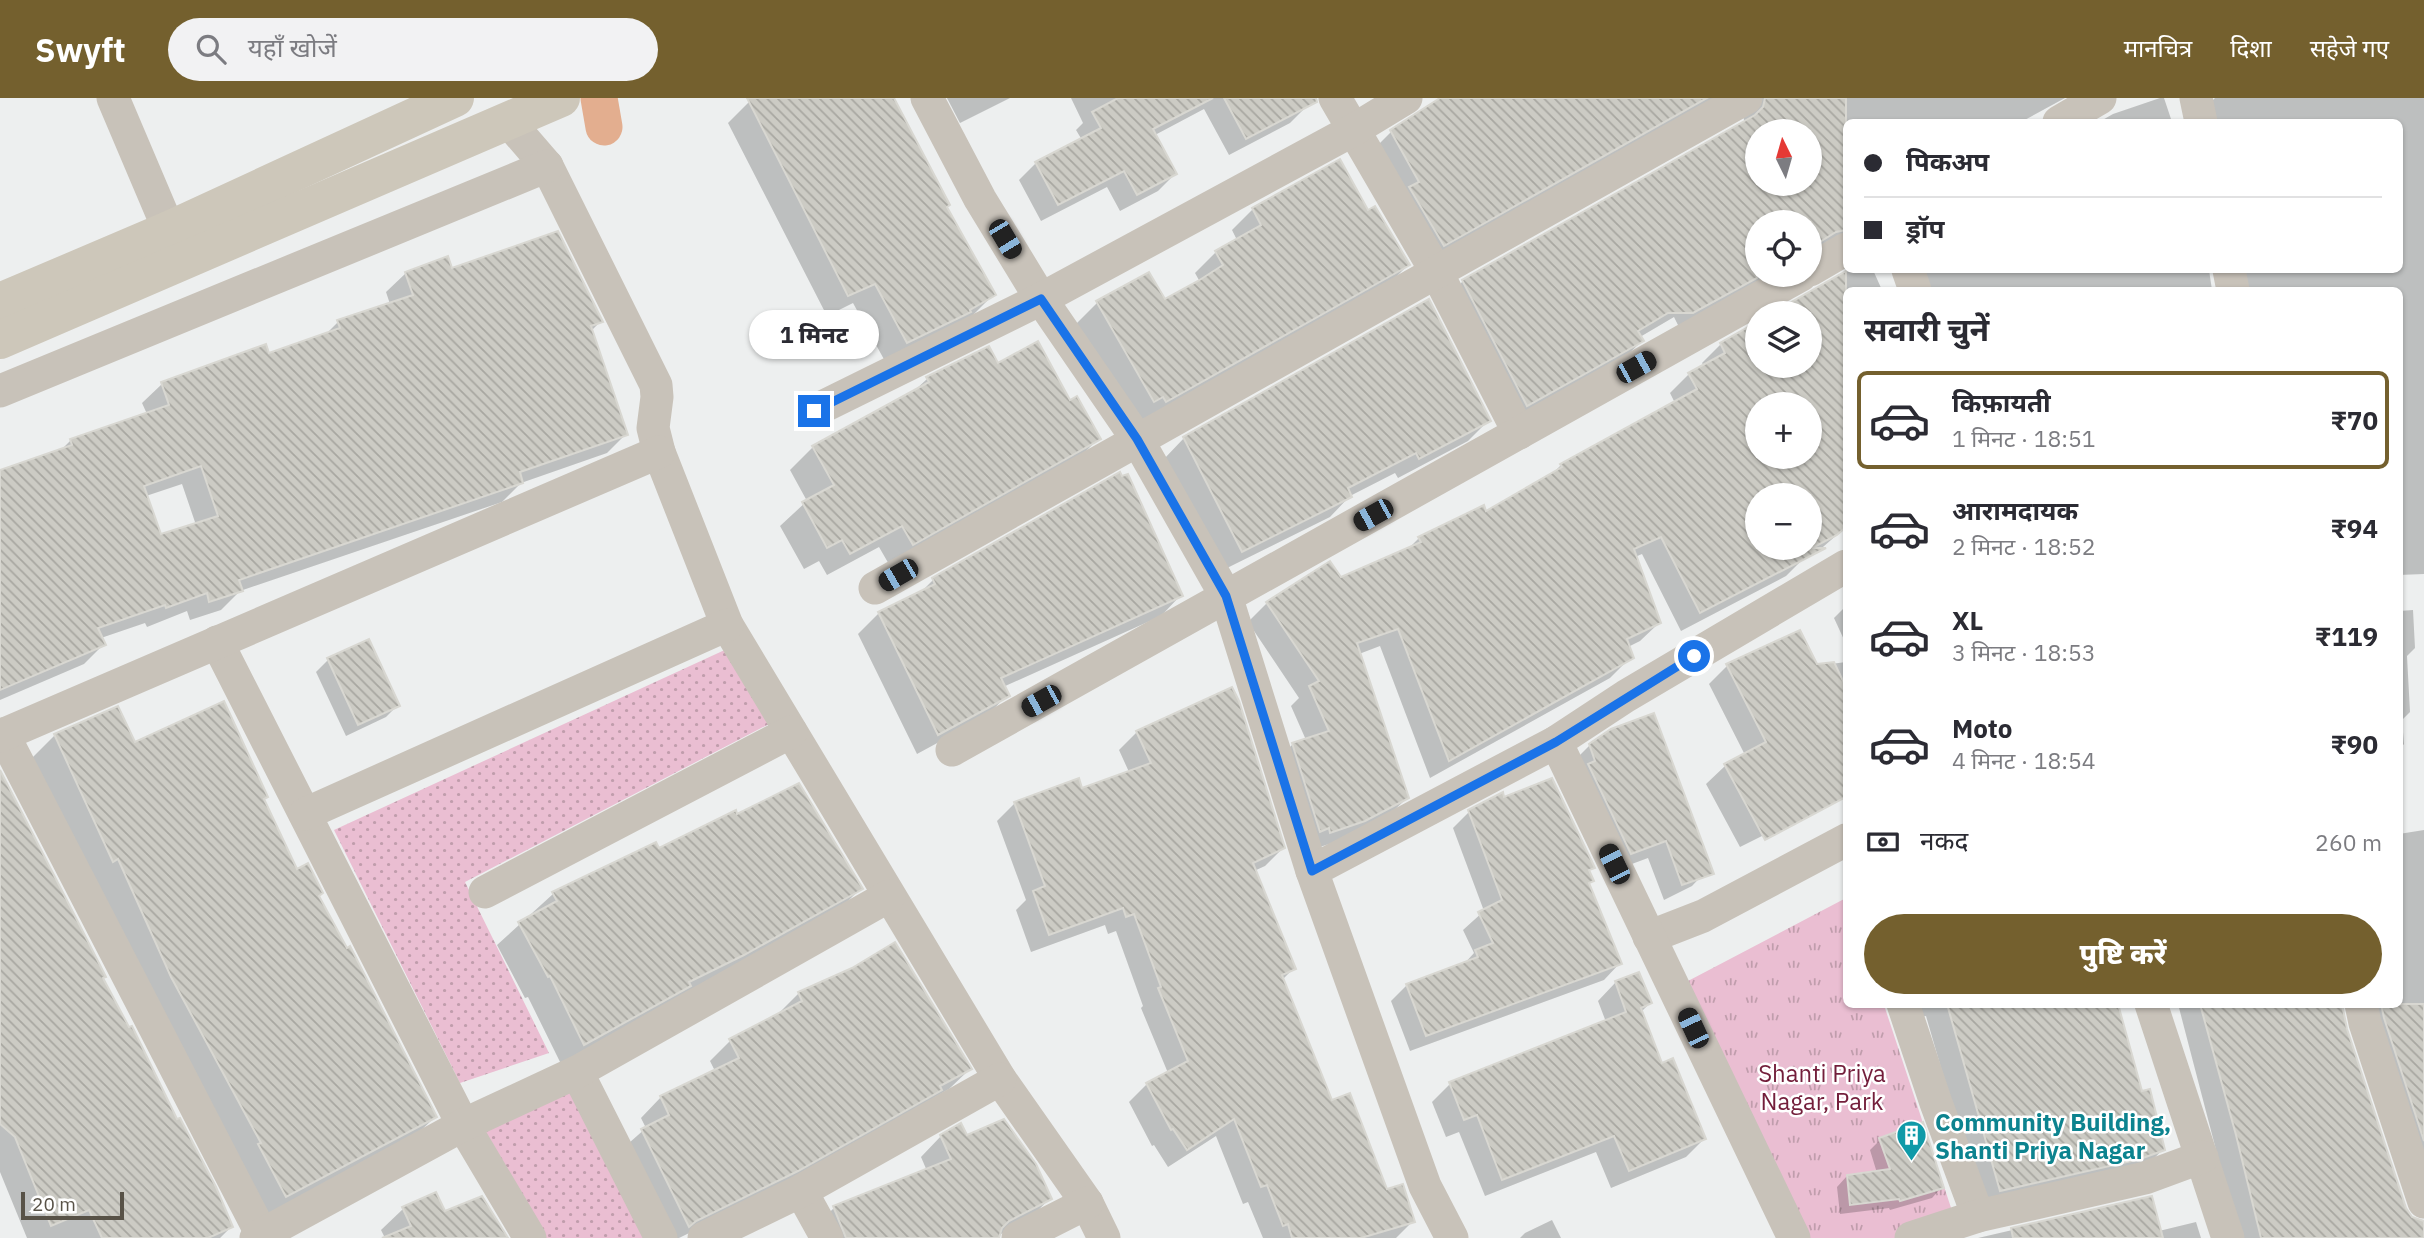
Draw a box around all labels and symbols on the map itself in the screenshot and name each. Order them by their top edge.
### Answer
north arrow [1745,119,1822,196]
car [986,216,1025,262]
callout: 1 मिनट [749,310,879,358]
car [1613,348,1660,386]
route end [798,395,830,427]
car [1350,496,1397,534]
car [875,555,922,595]
route start [1678,640,1710,672]
car [1018,682,1065,720]
car [1596,841,1633,887]
car [1675,1005,1712,1051]
park label: Shanti Priya Nagar, Park [1758,1057,1886,1117]
place label: Community Building, Shanti Priya Nagar [1935,1106,2171,1166]
building icon: Community Building, Shanti Priya Nagar [1895,1119,1929,1163]
scale bar [21,1189,124,1221]

